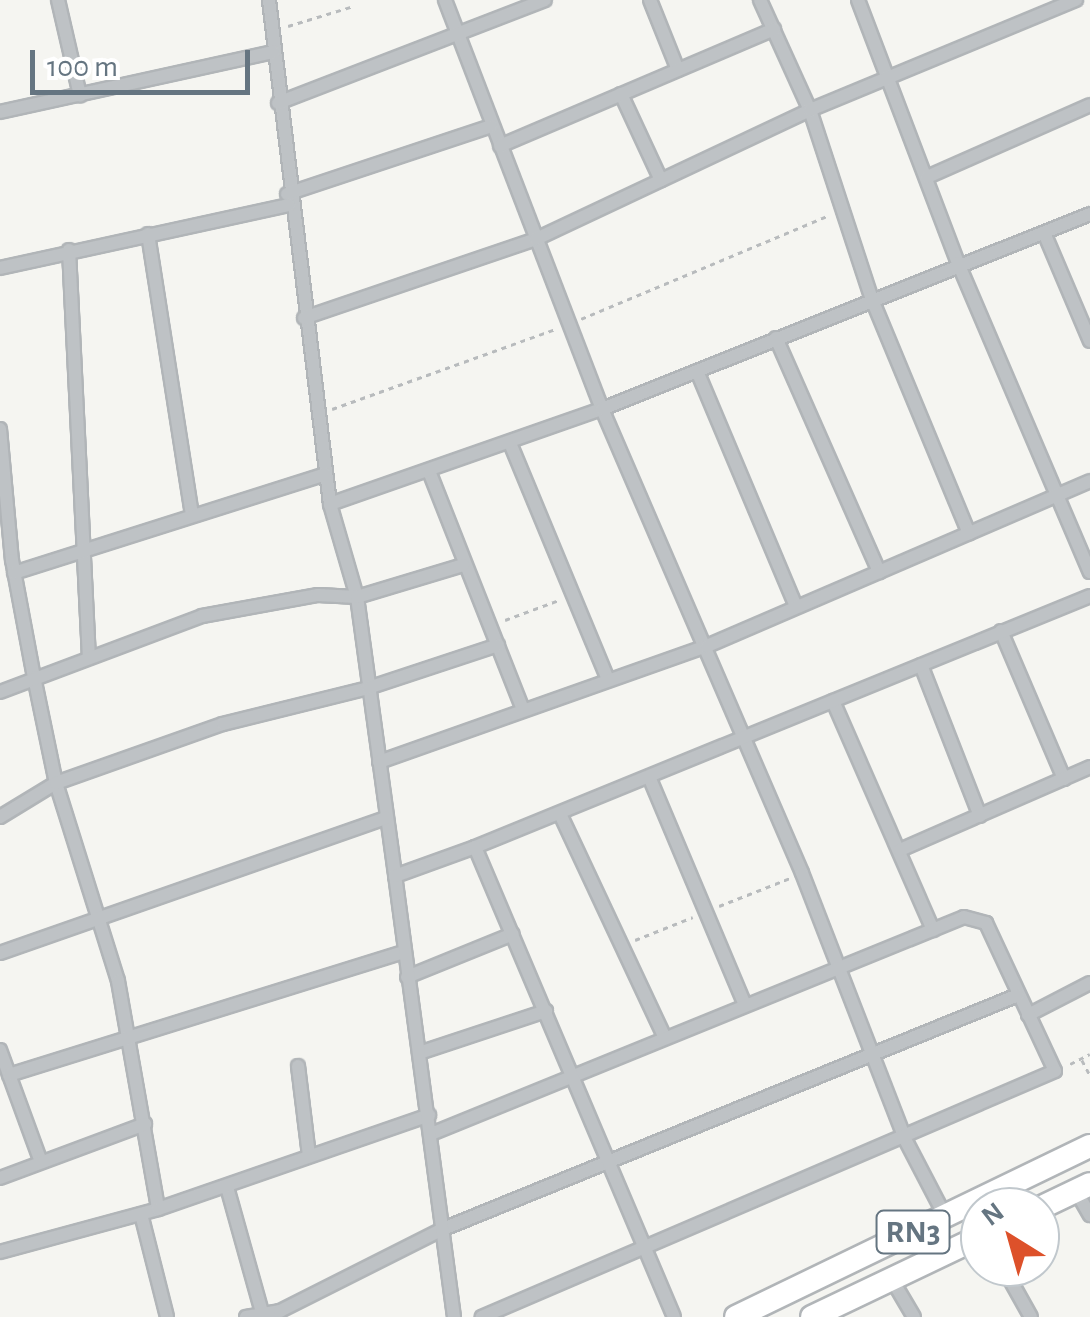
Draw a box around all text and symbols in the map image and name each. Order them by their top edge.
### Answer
scale bar [35,30,255,92]
text: 100 m [47,52,118,82]
north arrow [960,1187,1060,1287]
text: N [977,1198,1009,1232]
road number: RN3 [876,1205,950,1259]

